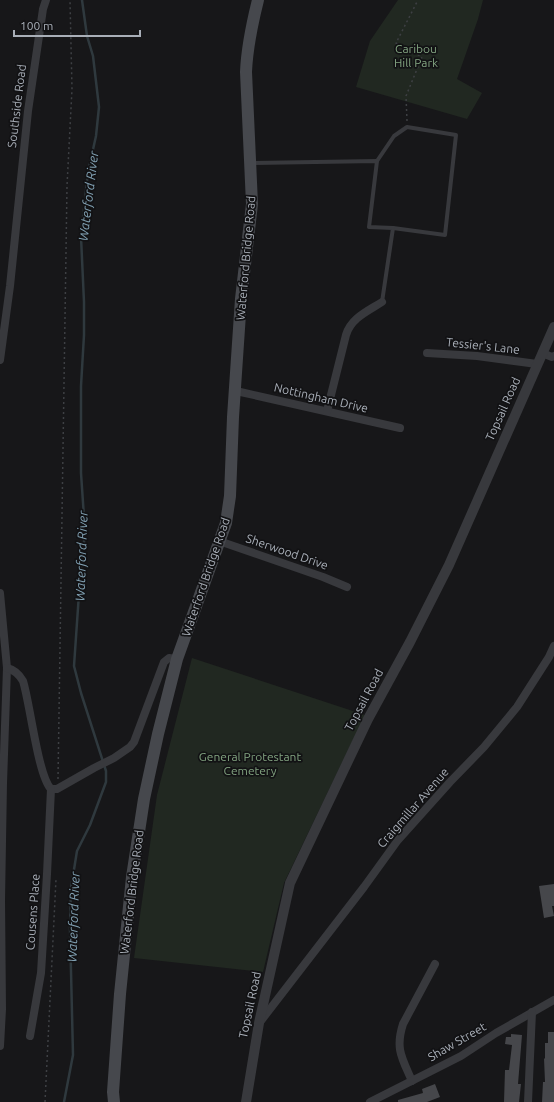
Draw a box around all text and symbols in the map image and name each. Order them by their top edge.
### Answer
scale bar [14,12,140,38]
text: 100 m [20,19,53,32]
park label: Caribou Hill Park [394,42,438,69]
street label: Southside Road [5,64,28,148]
water label: Waterford River [76,149,102,242]
street label: Waterford Bridge Road [234,195,257,321]
street label: Tessier's Lane [446,335,520,356]
street label: Topsail Road [483,375,522,442]
street label: Nottingham Drive [273,380,369,415]
water label: Waterford River [72,509,91,602]
street label: Waterford Bridge Road [179,516,232,638]
street label: Sherwood Drive [244,531,330,572]
street label: Topsail Road [342,667,385,733]
park label: General Protestant Cemetery [199,750,301,777]
street label: Craigmillar Avenue [374,765,451,850]
street label: Waterford Bridge Road [117,829,146,955]
water label: Waterford River [64,870,83,963]
street label: Cousens Place [23,873,42,951]
street label: Topsail Road [236,970,263,1039]
street label: Shaw Street [425,1020,488,1063]

